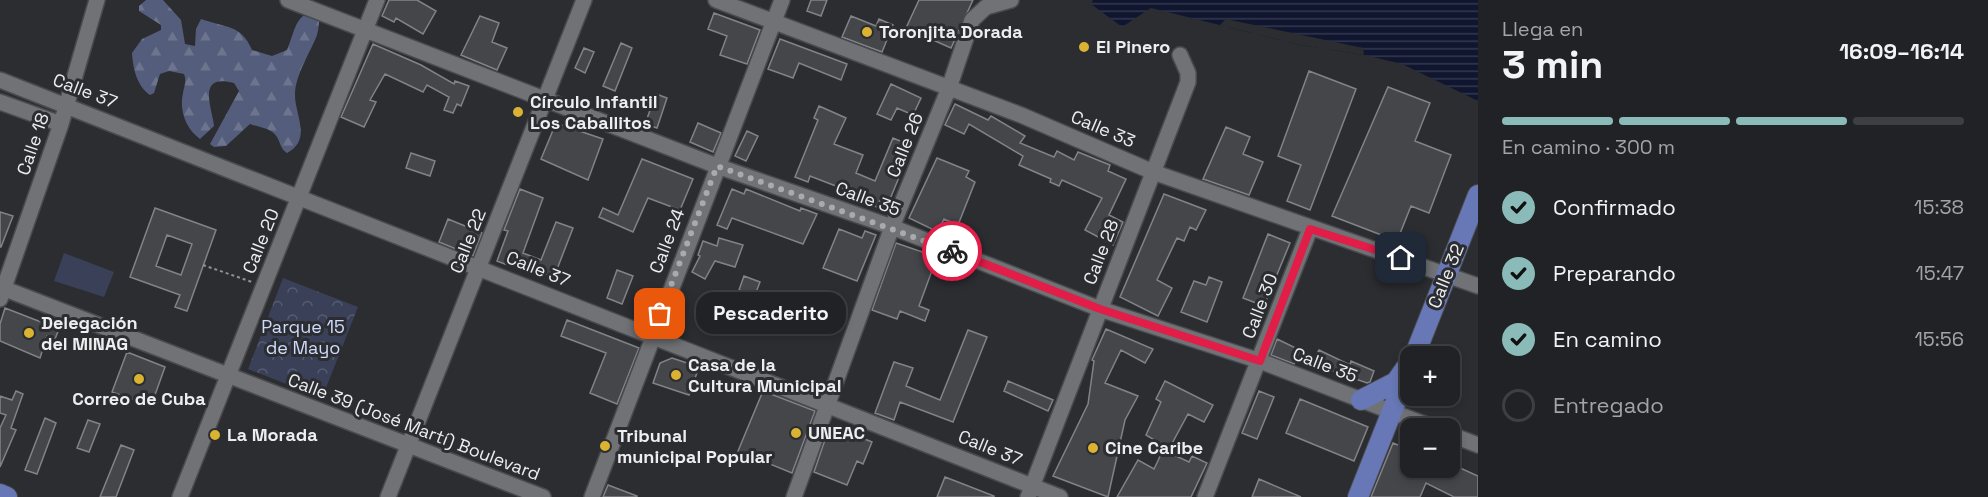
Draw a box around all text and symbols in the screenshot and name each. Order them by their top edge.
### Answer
text: Llega en [1502,16,1583,42]
place label: Toronjita Dorada [879,20,1023,43]
marker: Toronjita Dorada [860,25,874,39]
place label: El Pinero [1096,35,1170,58]
text: 16:09–16:14 [1839,37,1964,65]
marker: El Pinero [1077,40,1091,54]
text: 3 min [1502,40,1603,89]
street label: Calle 37 [50,68,121,113]
place label: Círculo Infantil Los Caballitos [530,90,658,134]
marker: Círculo Infantil Los Caballitos [511,105,525,119]
street label: Calle 33 [1068,105,1139,152]
street label: Calle 18 [11,109,54,178]
street label: Calle 26 [881,109,928,181]
text: En camino · 300 m [1502,134,1675,160]
street label: Calle 35 [832,176,904,221]
icon: check [1502,191,1535,224]
text: Confirmado [1553,193,1676,221]
text: 15:38 [1914,194,1964,220]
street label: Calle 20 [237,205,284,277]
street label: Calle 22 [444,205,491,277]
street label: Calle 24 [644,205,689,276]
street label: Calle 28 [1078,216,1123,288]
courier [922,221,982,281]
pin [1375,232,1426,283]
icon: bike [936,235,969,268]
street label: Calle 32 [1422,240,1469,312]
icon: home [1384,241,1417,274]
street label: Calle 37 [503,245,574,292]
icon: check [1502,257,1535,290]
text: Preparando [1553,259,1676,287]
text: 15:47 [1915,260,1964,286]
street label: Calle 30 [1237,270,1283,342]
pin [634,288,685,339]
callout: Pescaderito [696,293,846,335]
icon: bag [643,297,676,330]
text: Pescaderito [713,300,829,326]
place label: Delegación del MINAG [41,311,138,355]
park label: Parque 15 de Mayo [261,315,345,359]
icon: check [1502,323,1535,356]
text: En camino [1553,325,1662,353]
marker: Delegación del MINAG [22,326,36,340]
text: 15:56 [1914,326,1964,352]
street label: Calle 35 [1289,342,1361,387]
map controls [1400,346,1460,478]
button: + [1400,346,1460,406]
place label: Casa de la Cultura Municipal [688,353,842,397]
street label: Calle 39 (José Martí) Boulevard [285,368,544,485]
marker: Casa de la Cultura Municipal [669,368,683,382]
marker: Correo de Cuba [132,372,146,386]
place label: Correo de Cuba [72,387,206,410]
text: Entregado [1553,391,1664,419]
button: − [1400,418,1460,478]
place label: UNEAC [808,421,865,444]
place label: La Morada [227,423,318,446]
place label: Tribunal municipal Popular [617,424,772,468]
street label: Calle 37 [955,424,1026,471]
marker: UNEAC [789,426,803,440]
marker: La Morada [208,428,222,442]
place label: Cine Caribe [1105,436,1203,459]
marker: Tribunal municipal Popular [598,439,612,453]
marker: Cine Caribe [1086,441,1100,455]

